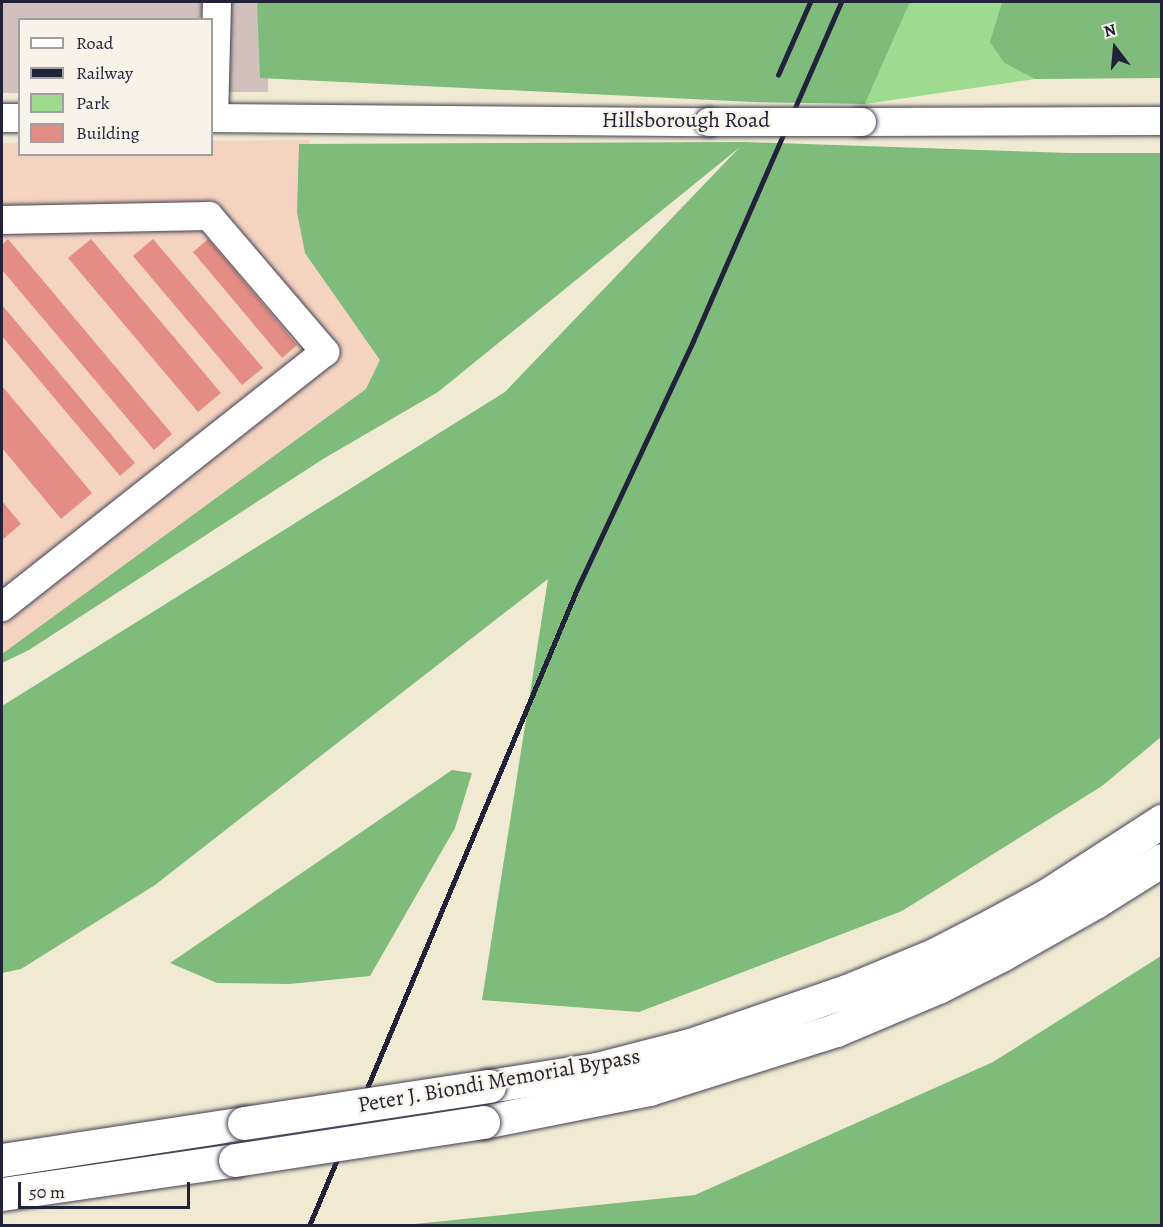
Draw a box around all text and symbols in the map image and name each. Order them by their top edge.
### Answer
legend [18,18,213,156]
north arrow [1085,18,1145,78]
text: N [1101,19,1119,43]
text: Road [76,31,113,55]
text: Railway [76,61,133,85]
text: Park [76,91,110,115]
street label: Hillsborough Road [602,108,770,134]
text: Building [76,121,140,145]
street label: Peter J. Biondi Memorial Bypass [356,1043,642,1119]
scale bar [21,1170,194,1208]
text: 50 m [29,1180,65,1204]

